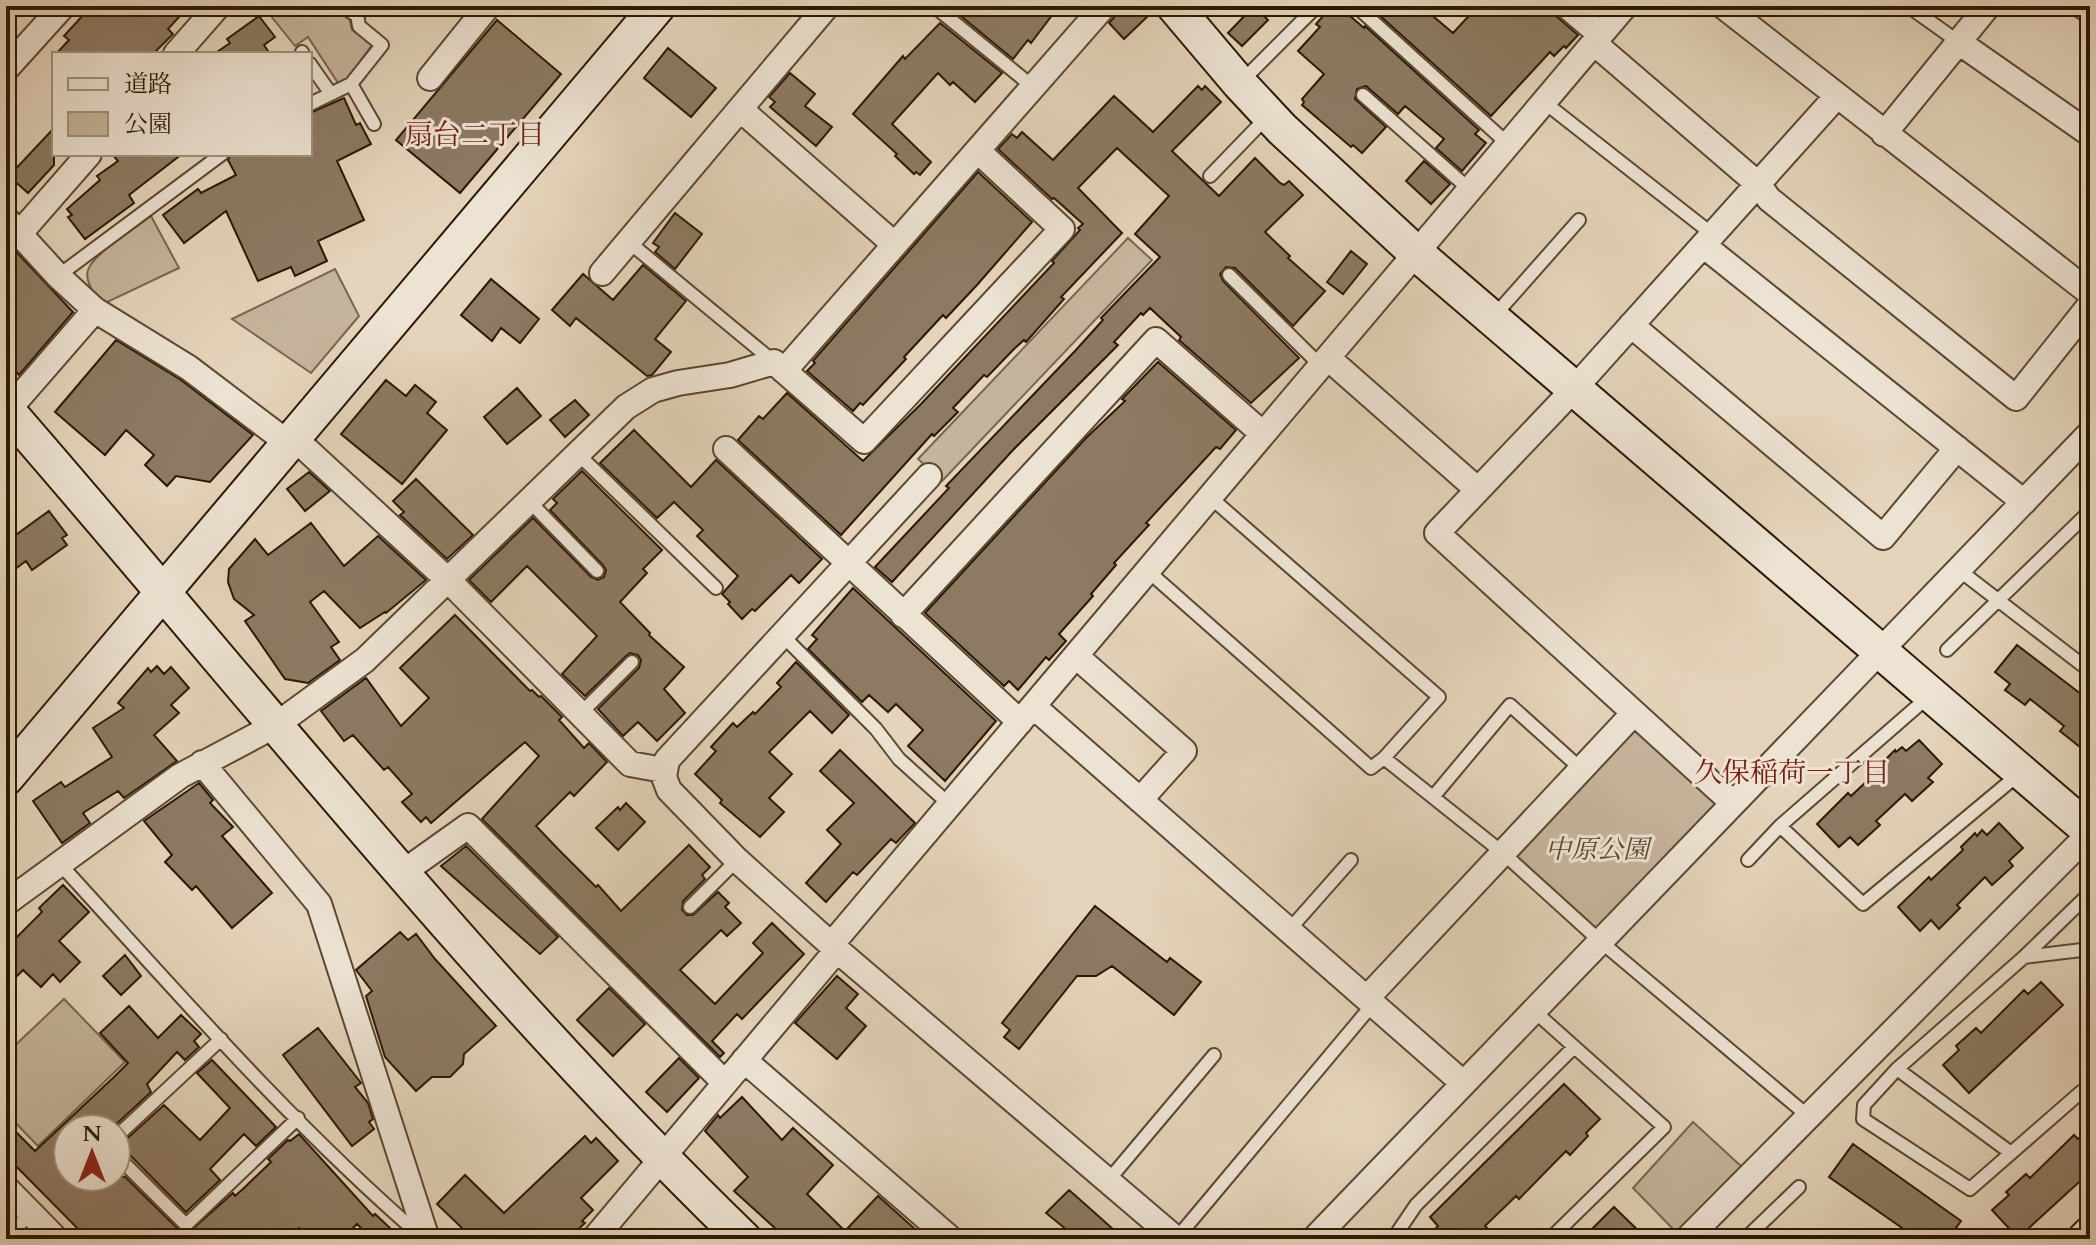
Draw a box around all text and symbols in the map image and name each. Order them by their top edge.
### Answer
legend [52,52,312,156]
text: 道路 [124,68,172,101]
text: 公園 [124,108,172,141]
district label: 扇台二丁目 [405,116,545,154]
district label: 久保稲荷一丁目 [1694,754,1890,792]
park label: 中原公園 [1545,832,1653,867]
north arrow [52,1113,132,1193]
text: N [82,1119,102,1149]

